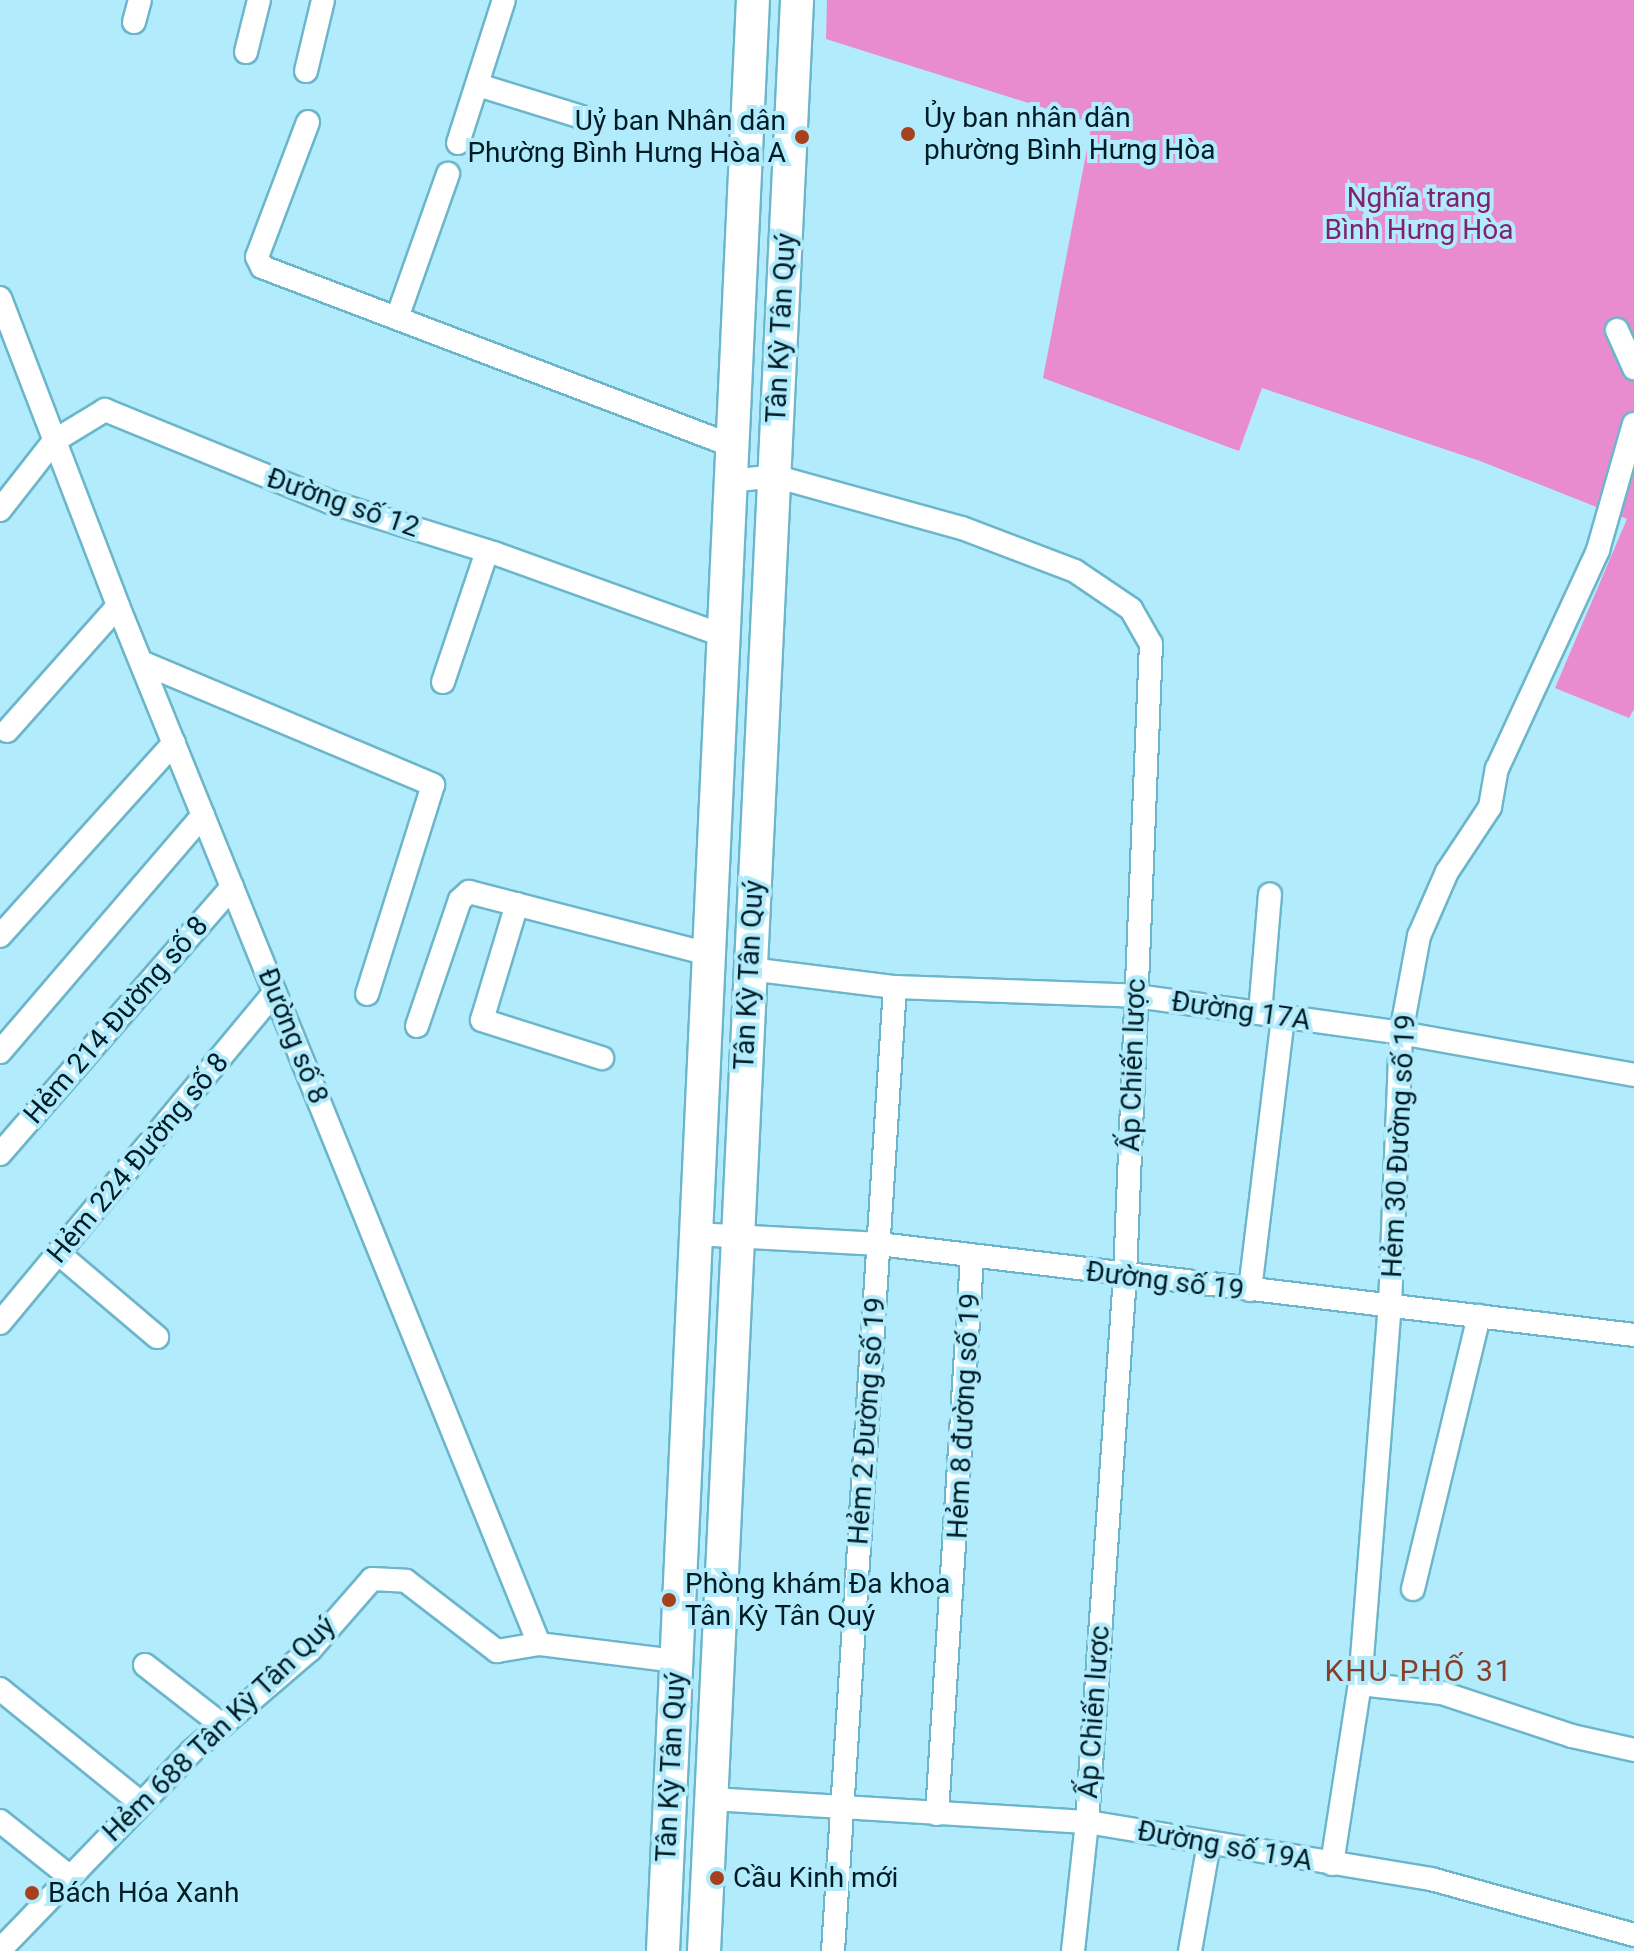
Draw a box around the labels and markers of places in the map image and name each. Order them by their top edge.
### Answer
place label: Ủy ban nhân dân phường Bình Hưng Hòa [924,101,1215,167]
place label: Uỷ ban Nhân dân Phường Bình Hưng Hòa A [467,104,786,170]
marker: Ủy ban nhân dân phường Bình Hưng Hòa [899,125,917,143]
marker: Uỷ ban Nhân dân Phường Bình Hưng Hòa A [793,128,811,146]
place label: Phòng khám Đa khoa Tân Kỳ Tân Quý [685,1567,950,1633]
marker: Phòng khám Đa khoa Tân Kỳ Tân Quý [660,1591,678,1609]
place label: Cầu Kinh mới [733,1861,898,1895]
marker: Cầu Kinh mới [708,1869,726,1887]
place label: Bách Hóa Xanh [48,1876,239,1910]
marker: Bách Hóa Xanh [23,1884,41,1902]

